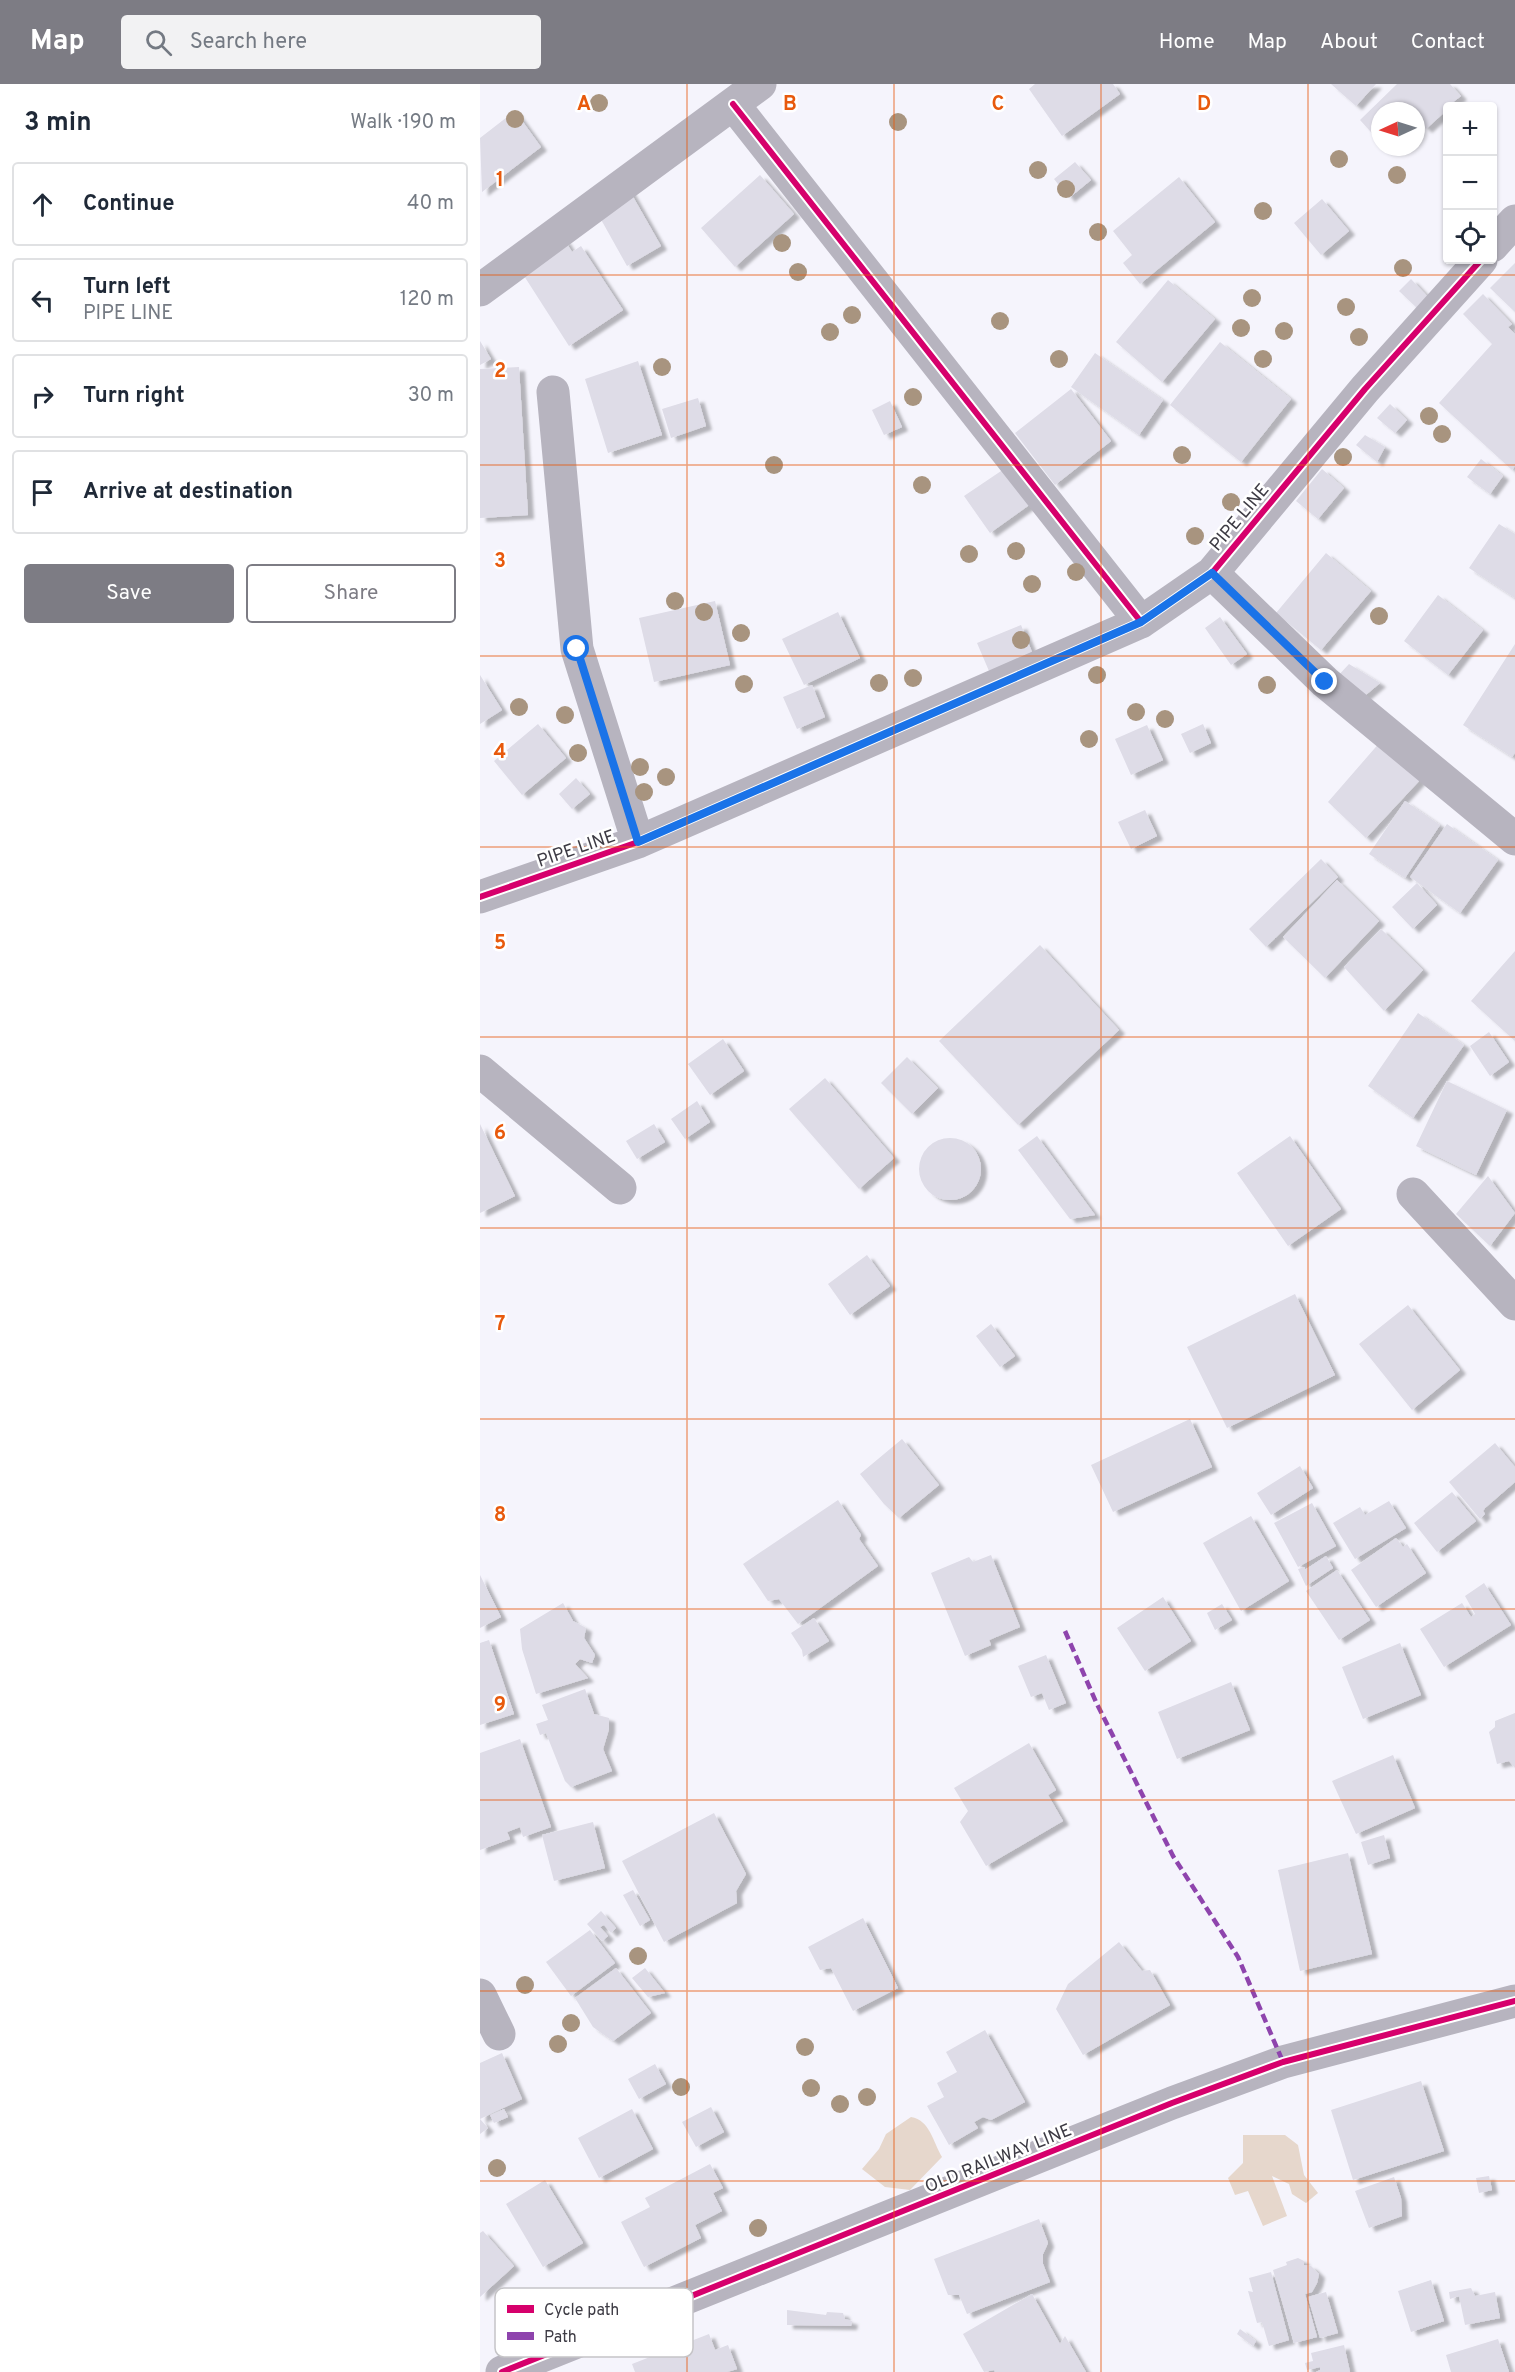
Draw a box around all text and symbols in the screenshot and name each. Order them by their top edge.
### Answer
search box [121,15,541,69]
text: Map [30,24,85,60]
icon: search [142,26,175,59]
text: Search here [190,29,307,56]
text: Home [1159,29,1215,56]
text: Map [1248,29,1287,56]
text: About [1320,29,1378,56]
text: Contact [1411,29,1485,56]
text: A [577,92,591,118]
text: B [783,92,797,118]
text: C [992,92,1004,118]
text: D [1197,92,1211,118]
north arrow [1371,102,1425,156]
map controls [1443,102,1497,264]
button: + [1443,102,1497,156]
text: 3 min [24,107,92,140]
text: Walk · 190 m [350,110,456,136]
button: − [1443,156,1497,210]
text: 1 [496,168,504,194]
icon: ahead [26,188,59,221]
text: Continue [83,191,174,218]
text: 40 m [407,191,454,217]
button: locate [1443,210,1497,264]
text: Turn left [83,274,171,301]
icon: left [26,284,59,317]
text: 120 m [400,287,454,313]
text: PIPE LINE [83,301,173,327]
text: 2 [494,359,506,385]
icon: right [26,380,59,413]
text: Turn right [83,383,185,410]
text: 30 m [408,383,454,409]
icon: arrive [26,476,59,509]
text: Arrive at destination [83,479,293,506]
street label: PIPE LINE [1205,479,1275,556]
text: 3 [494,549,506,575]
button: Save [24,564,234,623]
button: Share [246,564,456,623]
route start [563,635,589,661]
route end [1311,668,1337,694]
text: 4 [494,740,506,766]
street label: PIPE LINE [534,825,619,874]
text: 5 [494,931,506,957]
text: 6 [494,1121,506,1147]
text: 7 [495,1312,505,1338]
text: 8 [494,1503,506,1529]
text: 9 [494,1693,506,1719]
street label: OLD RAILWAY LINE [922,2119,1075,2199]
legend [495,2288,693,2357]
text: Cycle path [544,2301,619,2321]
text: Path [544,2328,577,2348]

